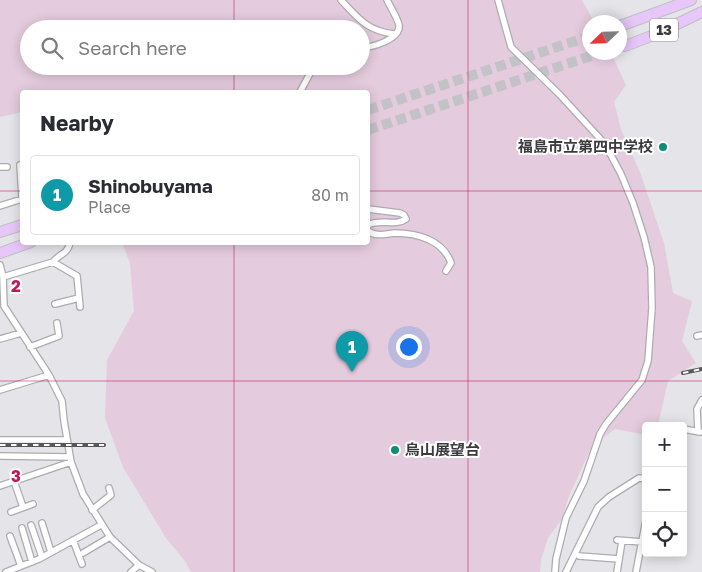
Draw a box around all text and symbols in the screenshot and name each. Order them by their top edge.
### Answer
north arrow [582,15,627,60]
road number: 13 [650,18,678,42]
search box [20,20,370,75]
icon: search [38,34,66,62]
text: Search here [78,36,187,59]
text: Nearby [40,110,114,136]
place label: 福島市立第四中学校 [517,137,653,155]
marker: 福島市立第四中学校 [657,141,669,153]
text: Shinobuyama [88,174,213,197]
text: 1 [53,185,61,205]
text: 80 m [311,185,349,205]
text: Place [88,197,131,217]
text: 2 [11,276,21,296]
pin: 1 [336,331,368,372]
your location [396,334,422,360]
map controls [642,422,687,557]
button: + [642,422,687,467]
place label: 烏山展望台 [405,440,480,458]
marker: 烏山展望台 [389,444,401,456]
text: 3 [11,466,21,486]
button: − [642,467,687,512]
button: locate [642,512,687,557]

